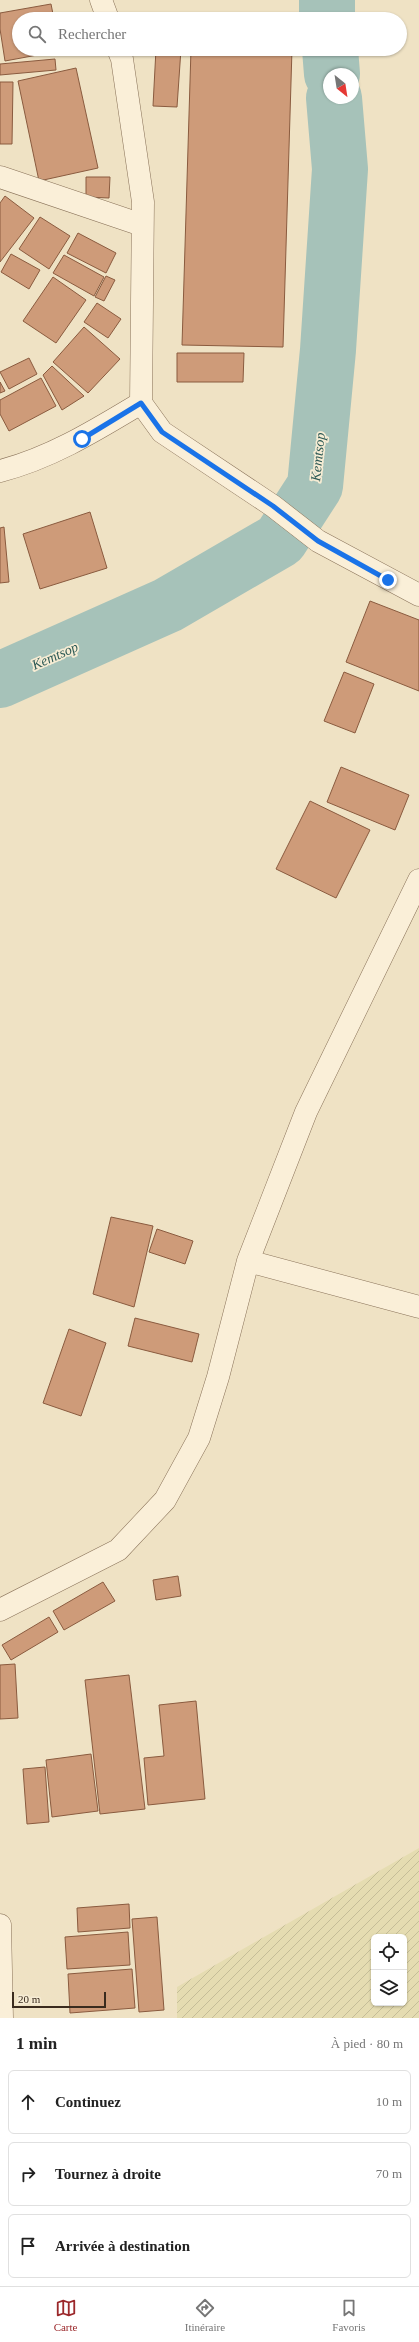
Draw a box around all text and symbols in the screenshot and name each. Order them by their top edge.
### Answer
search box [12,12,407,56]
icon: search [26,23,48,45]
text: Rechercher [58,26,126,42]
north arrow [323,68,359,104]
route start [73,430,91,448]
water label: Kemtsop [308,432,328,483]
route end [379,571,397,589]
water label: Kemtsop [29,639,80,673]
map controls [371,1934,407,2006]
button: locate [371,1934,407,1970]
button: layers [371,1970,407,2006]
scale bar [12,1990,106,2009]
text: 20 m [18,1993,40,2005]
text: 1 min [16,2034,57,2053]
text: À pied · 80 m [331,2036,403,2051]
icon: ahead [17,2091,39,2113]
text: Continuez [55,2094,121,2110]
text: 10 m [376,2094,402,2109]
icon: right [17,2163,39,2185]
text: Tournez à droite [55,2166,161,2182]
text: 70 m [376,2166,402,2181]
icon: arrive [17,2235,39,2257]
text: Arrivée à destination [55,2238,190,2254]
tab: Carte [54,2297,77,2333]
tab: Itinéraire [185,2297,225,2333]
tab: Favoris [332,2297,365,2333]

